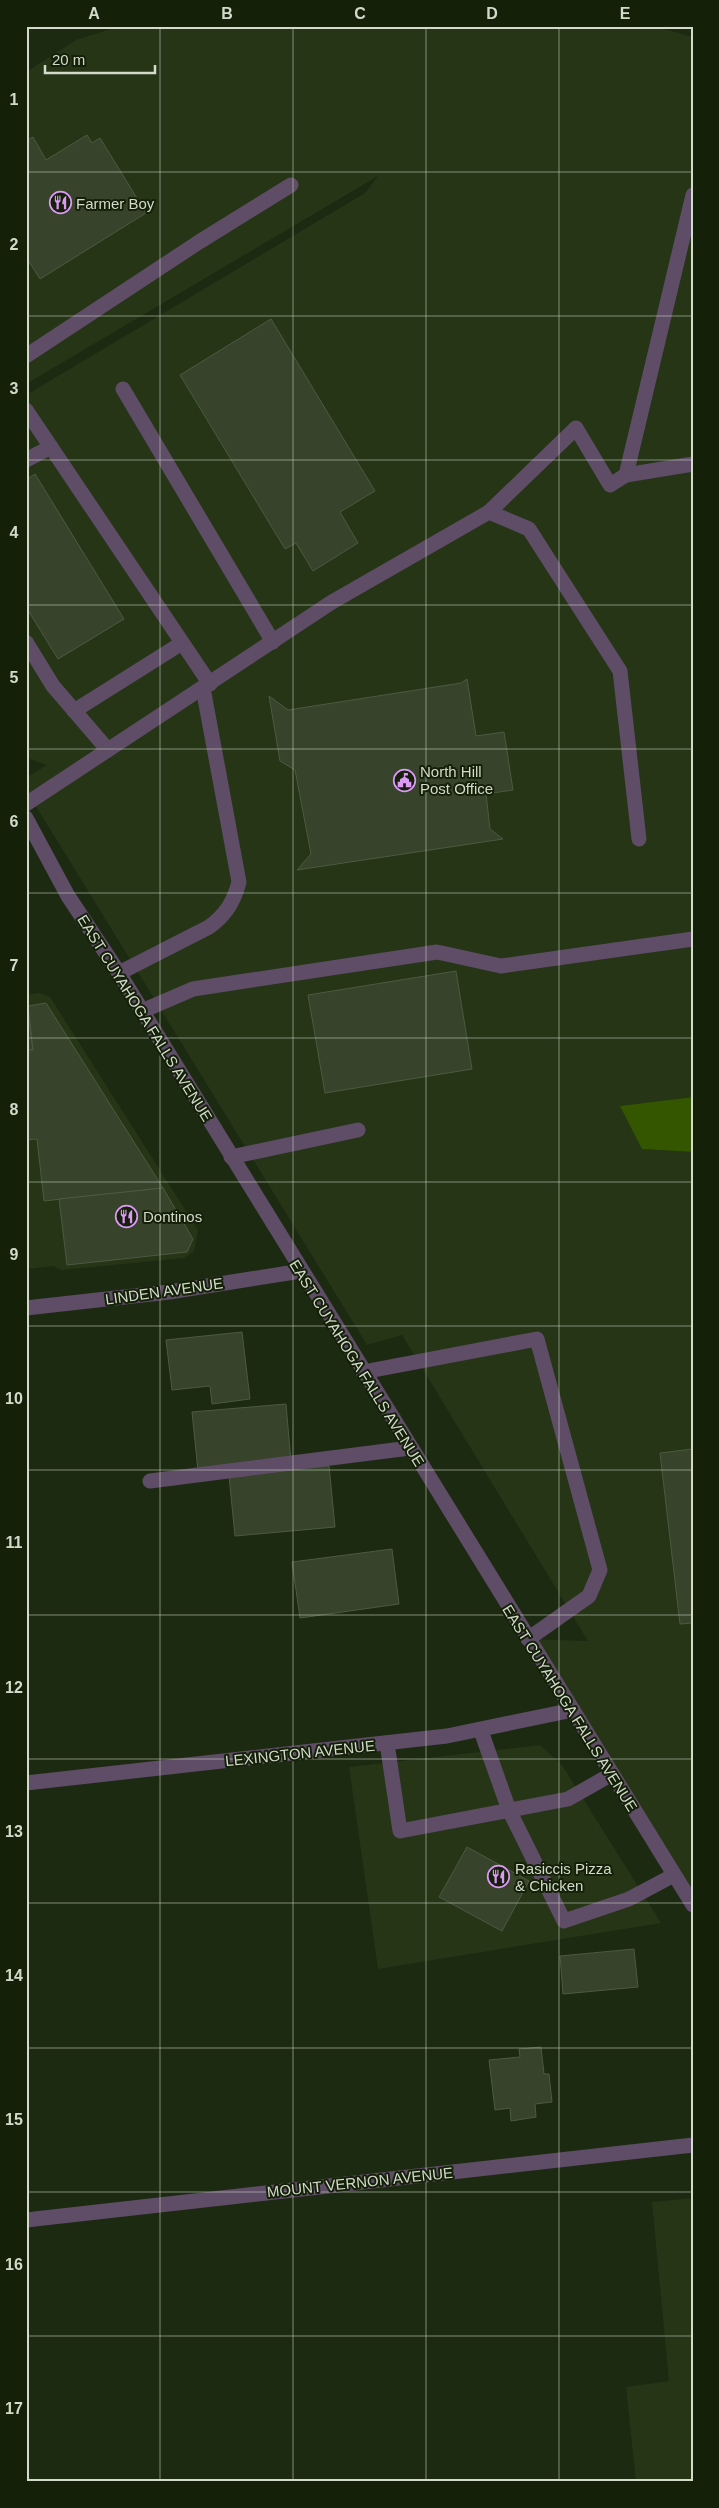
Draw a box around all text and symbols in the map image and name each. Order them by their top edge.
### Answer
text: A [88,5,100,22]
text: B [221,5,233,22]
text: C [354,5,366,22]
text: D [486,5,498,22]
text: E [620,5,631,22]
scale bar [45,42,155,74]
text: 20 m [52,51,85,68]
text: 1 [10,91,19,108]
restaurant icon: Farmer Boy [48,191,72,215]
place label: Farmer Boy [76,195,155,212]
text: 2 [10,236,19,253]
text: 3 [10,380,19,397]
text: 4 [10,524,19,541]
text: 5 [10,669,19,686]
place label: North Hill Post Office [420,763,493,797]
public building icon: North Hill Post Office [392,768,416,792]
text: 6 [10,813,19,830]
street label: EAST CUYAHOGA FALLS AVENUE [74,912,216,1124]
text: 7 [10,957,19,974]
text: 8 [10,1101,19,1118]
restaurant icon: Dontinos [115,1204,139,1228]
place label: Dontinos [143,1208,202,1225]
text: 9 [10,1246,19,1263]
street label: EAST CUYAHOGA FALLS AVENUE [286,1257,428,1469]
street label: LINDEN AVENUE [104,1274,224,1308]
text: 10 [5,1390,23,1407]
text: 11 [6,1534,23,1551]
street label: EAST CUYAHOGA FALLS AVENUE [499,1602,641,1814]
text: 12 [5,1679,23,1696]
street label: LEXINGTON AVENUE [224,1737,376,1769]
text: 13 [5,1823,23,1840]
place label: Rasiccis Pizza & Chicken [515,1860,612,1894]
restaurant icon: Rasiccis Pizza & Chicken [487,1865,511,1889]
text: 14 [5,1967,23,1984]
text: 15 [5,2111,23,2128]
street label: MOUNT VERNON AVENUE [266,2164,454,2200]
text: 16 [5,2256,23,2273]
text: 17 [5,2400,23,2417]

